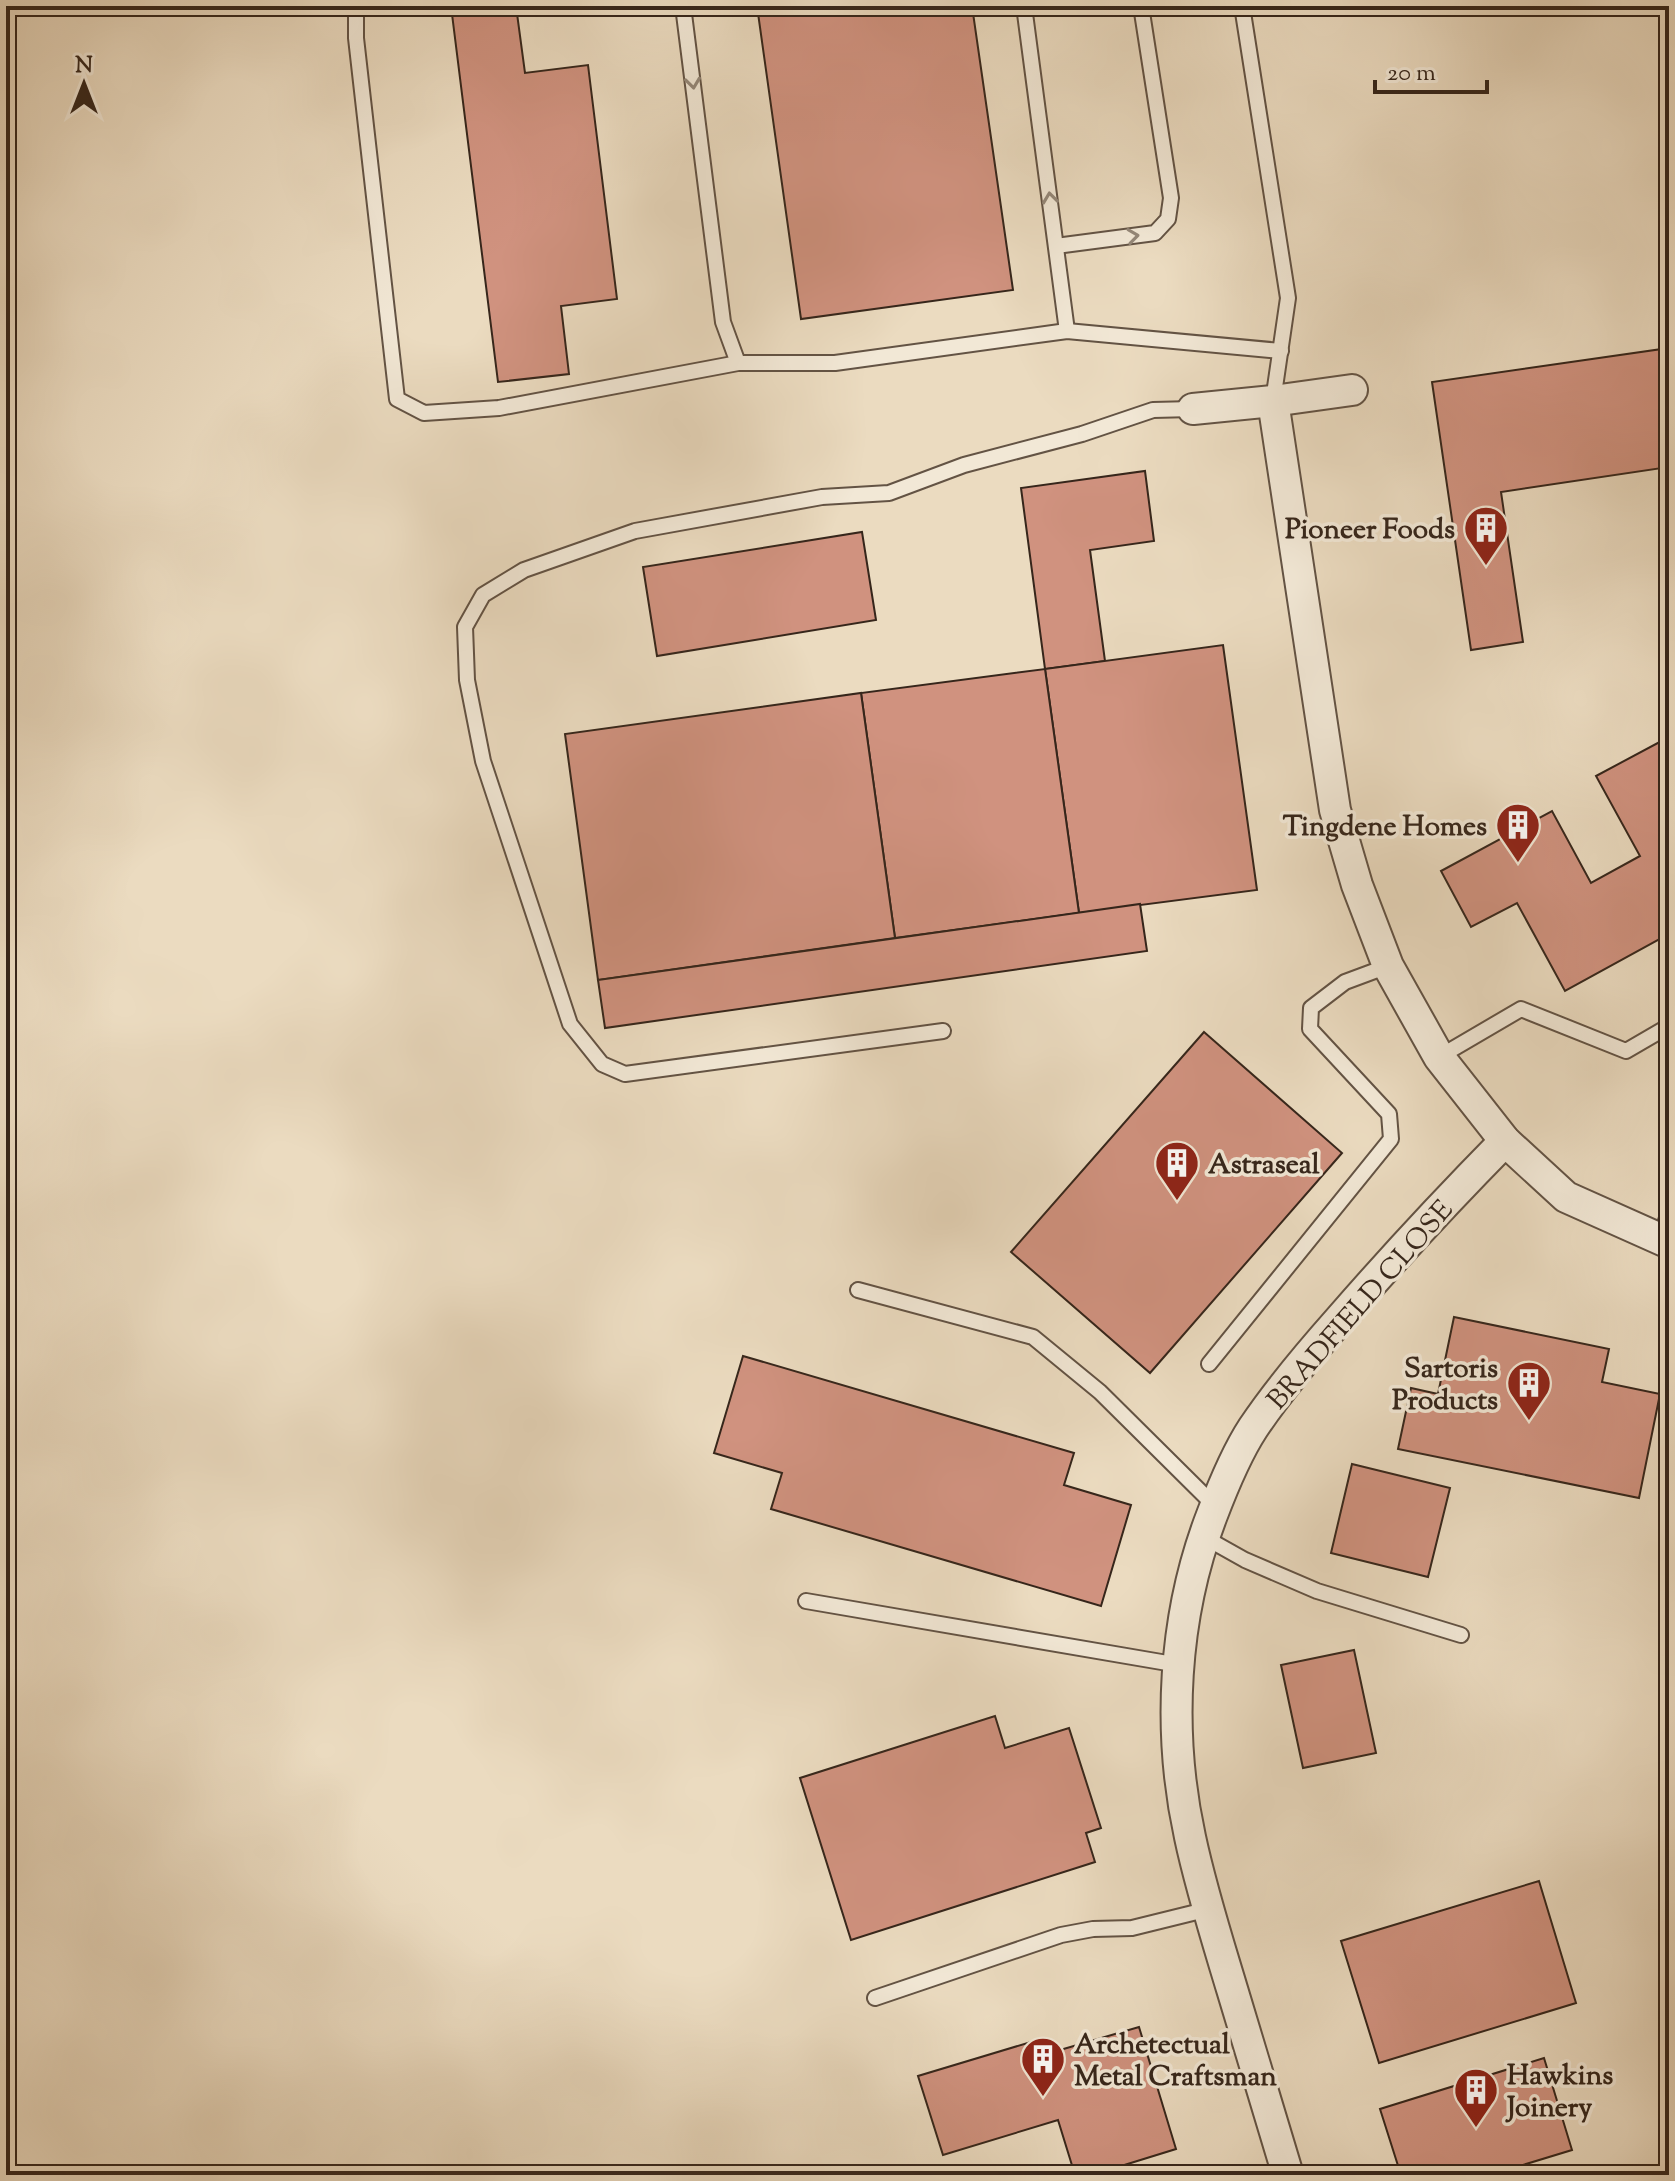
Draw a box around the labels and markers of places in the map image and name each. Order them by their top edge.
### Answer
building icon: Pioneer Foods [1462,504,1510,567]
place label: Pioneer Foods [1285,511,1455,551]
building icon: Tingdene Homes [1494,801,1542,864]
place label: Tingdene Homes [1283,808,1487,848]
building icon: Astraseal [1153,1139,1201,1202]
place label: Astraseal [1208,1146,1320,1186]
place label: Sartoris Products [1392,1350,1498,1422]
building icon: Sartoris Products [1505,1359,1553,1422]
place label: Archetectual Metal Craftsman [1074,2026,1277,2098]
building icon: Archetectual Metal Craftsman [1019,2035,1067,2098]
place label: Hawkins Joinery [1505,2057,1613,2129]
building icon: Hawkins Joinery [1452,2066,1500,2129]

